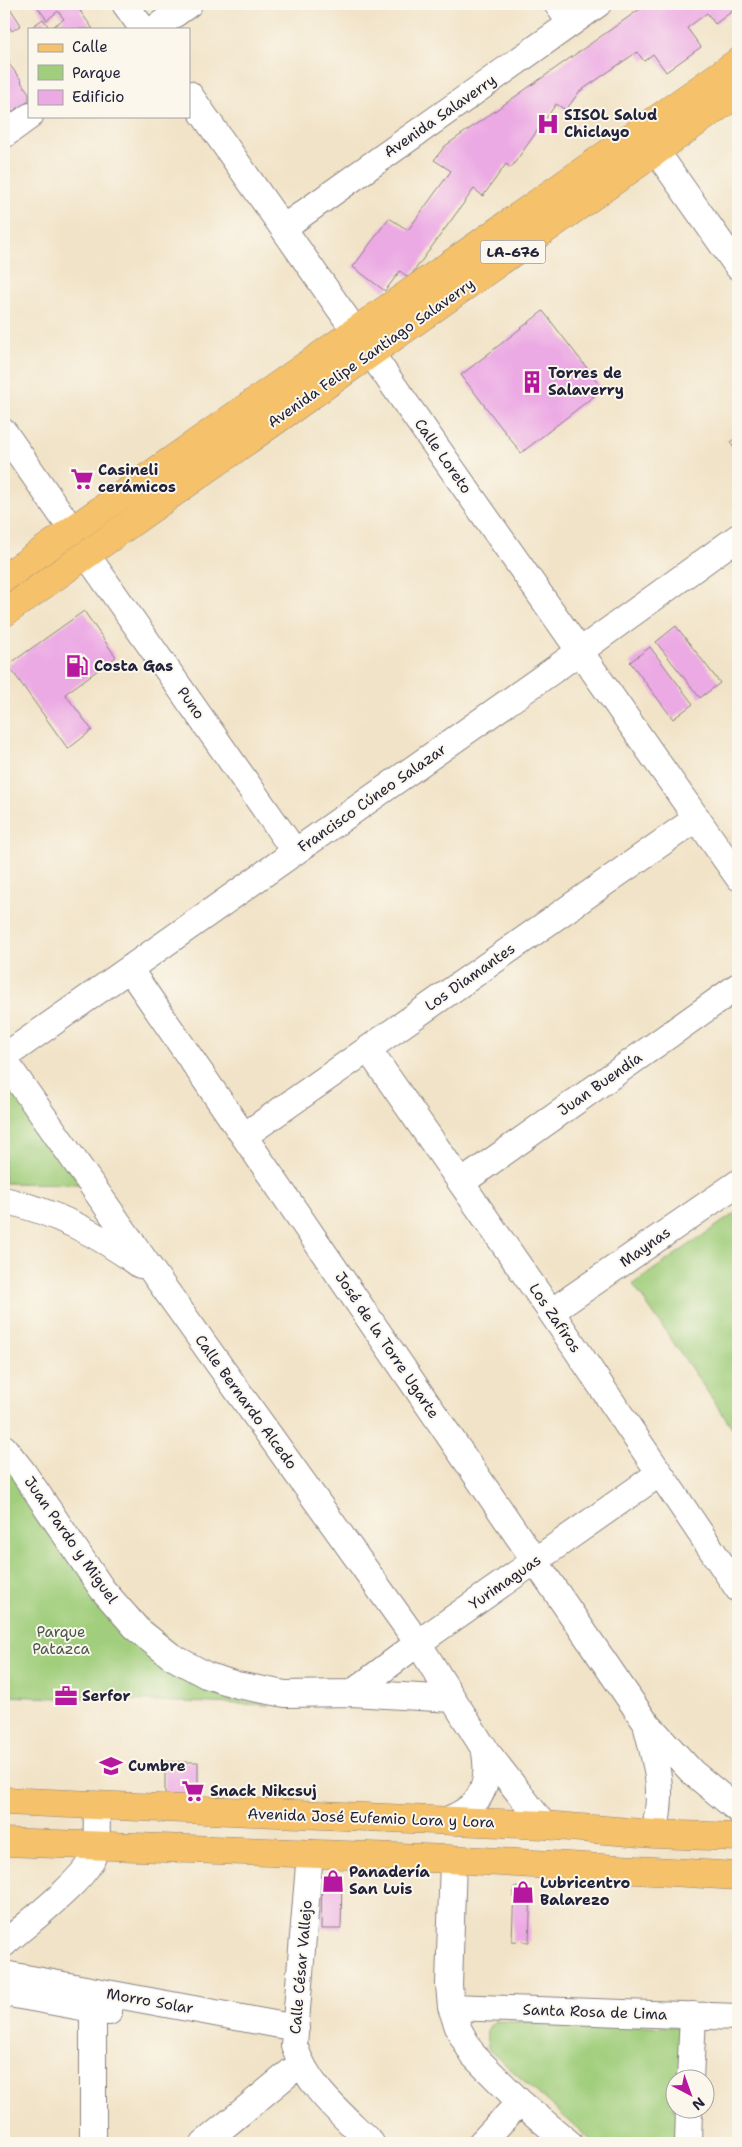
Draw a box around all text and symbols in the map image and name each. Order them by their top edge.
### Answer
legend [28,28,190,118]
text: Calle [72,37,108,57]
text: Parque [72,63,121,83]
street label: Avenida Salaverry [380,70,500,162]
text: Edificio [72,87,124,107]
place label: SISOL Salud Chiclayo [564,105,657,142]
hospital icon: SISOL Salud Chiclayo [535,111,561,137]
road number: LA-676 [480,240,546,264]
street label: Avenida Felipe Santiago Salaverry [264,274,478,432]
place label: Torres de Salaverry [548,363,624,400]
building icon: Torres de Salaverry [519,369,545,395]
street label: Calle Loreto [410,415,476,497]
place label: Casineli cerámicos [98,460,176,497]
supermarket icon: Casineli cerámicos [69,466,95,492]
fuel station icon: Costa Gas [64,653,90,679]
place label: Costa Gas [94,656,173,676]
street label: Puno [173,683,209,723]
street label: Francisco Cúneo Salazar [294,739,450,857]
street label: Los Diamantes [421,939,519,1015]
street label: Juan Buendía [554,1047,647,1120]
street label: Maynas [616,1222,674,1272]
street label: José de la Torre Ugarte [330,1268,444,1422]
street label: Los Zafiros [524,1279,586,1357]
street label: Calle Bernardo Alcedo [190,1331,302,1473]
street label: Juan Pardo y Miguel [20,1473,123,1608]
street label: Yurimaguas [465,1550,545,1614]
park label: Parque Patazca [32,1622,91,1659]
office icon: Serfor [53,1683,79,1709]
place label: Serfor [82,1686,131,1706]
school or university icon: Cumbre [98,1753,124,1779]
place label: Cumbre [128,1756,186,1776]
supermarket icon: Snack Nikcsuj [180,1778,206,1804]
place label: Snack Nikcsuj [210,1781,317,1801]
street label: Avenida José Eufemio Lora y Lora [247,1804,496,1832]
place label: Panadería San Luis [349,1862,430,1899]
shop icon: Panadería San Luis [320,1868,346,1894]
place label: Lubricentro Balarezo [540,1873,630,1910]
shop icon: Lubricentro Balarezo [510,1879,536,1905]
street label: Calle César Vallejo [285,1899,317,2035]
street label: Morro Solar [105,1983,195,2019]
street label: Santa Rosa de Lima [522,1999,668,2025]
north arrow [664,2070,714,2120]
text: N [688,2093,709,2114]

